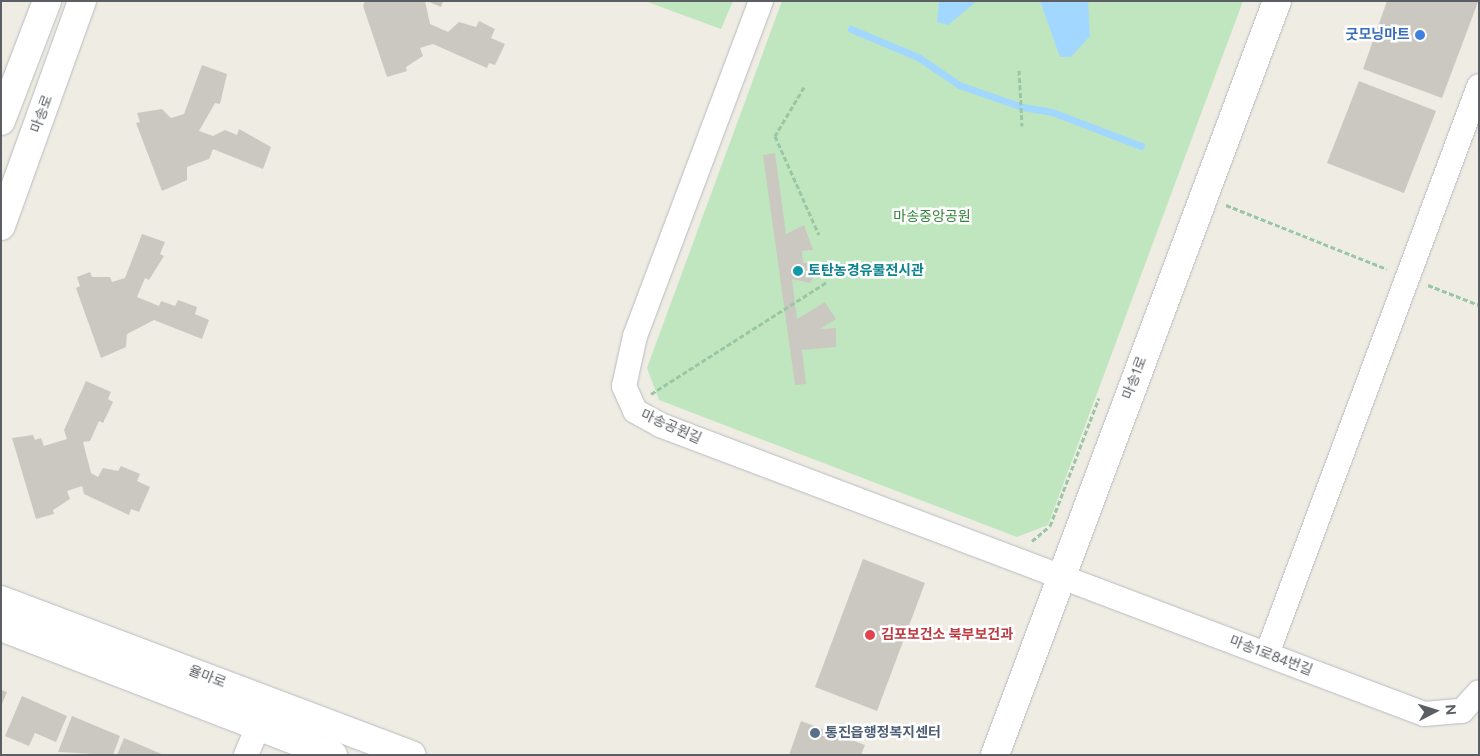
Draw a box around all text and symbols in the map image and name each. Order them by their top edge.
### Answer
place label: 굿모닝마트 [1346,27,1410,43]
marker: 굿모닝마트 [1414,29,1426,41]
street label: 마송로 [27,93,57,135]
park label: 마송중앙공원 [893,209,971,225]
place label: 토탄농경유물전시관 [808,263,924,279]
marker: 토탄농경유물전시관 [792,265,804,277]
street label: 마송1로 [1119,354,1151,402]
street label: 마송공원길 [638,406,704,448]
place label: 김포보건소 북부보건과 [881,627,1013,643]
marker: 김포보건소 북부보건과 [863,628,877,642]
street label: 마송1로84번길 [1227,632,1315,680]
street label: 율마로 [186,662,228,692]
north arrow [1410,686,1460,736]
text: N [1442,704,1459,716]
place label: 통진읍행정복지센터 [825,725,941,741]
marker: 통진읍행정복지센터 [809,727,821,739]

